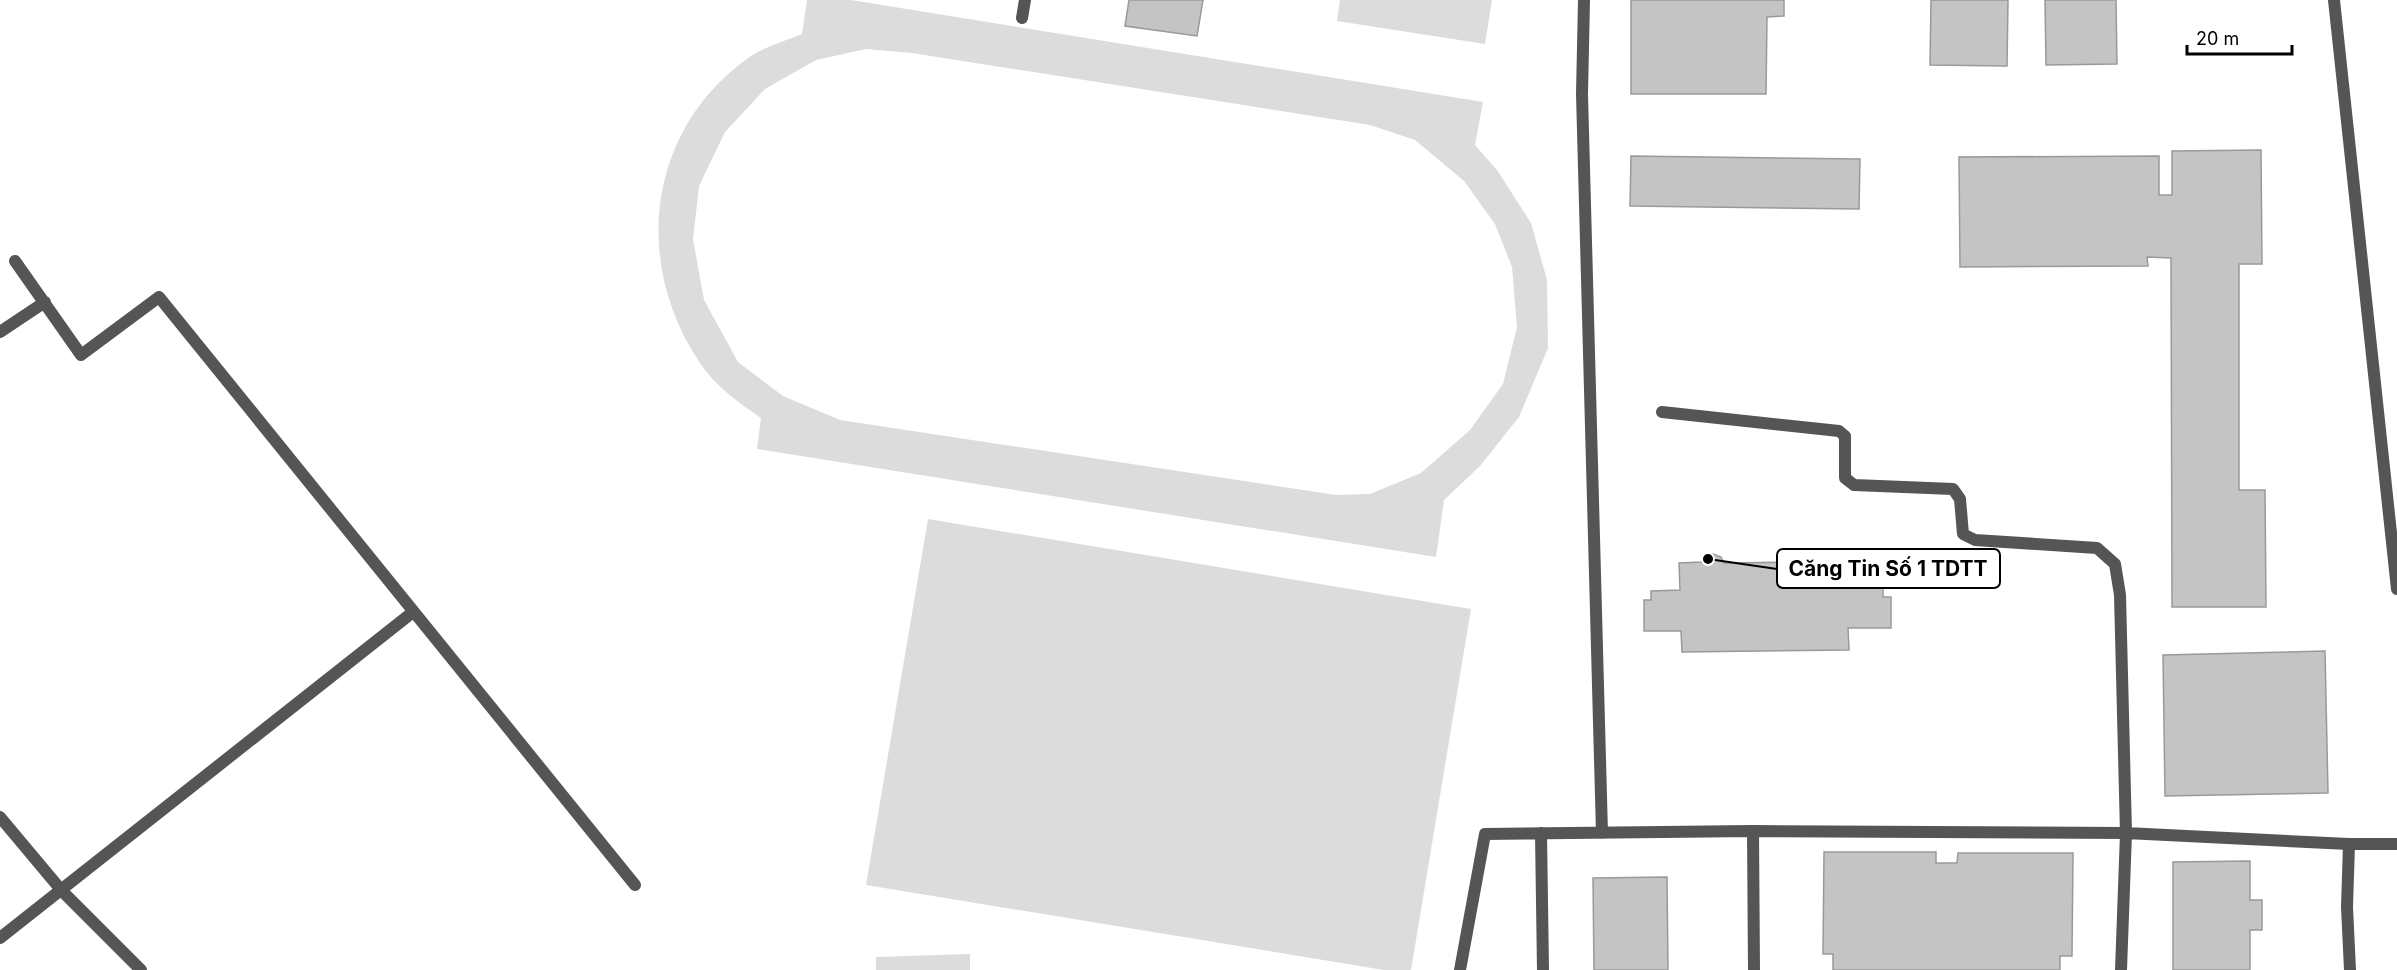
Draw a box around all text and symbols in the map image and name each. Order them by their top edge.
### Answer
scale bar [2187,18,2292,56]
text: 20 m [2196,28,2239,49]
callout: Căng Tin Số 1 TDTT [1777,549,2000,588]
text: Căng Tin Số 1 TDTT [1789,556,1987,581]

